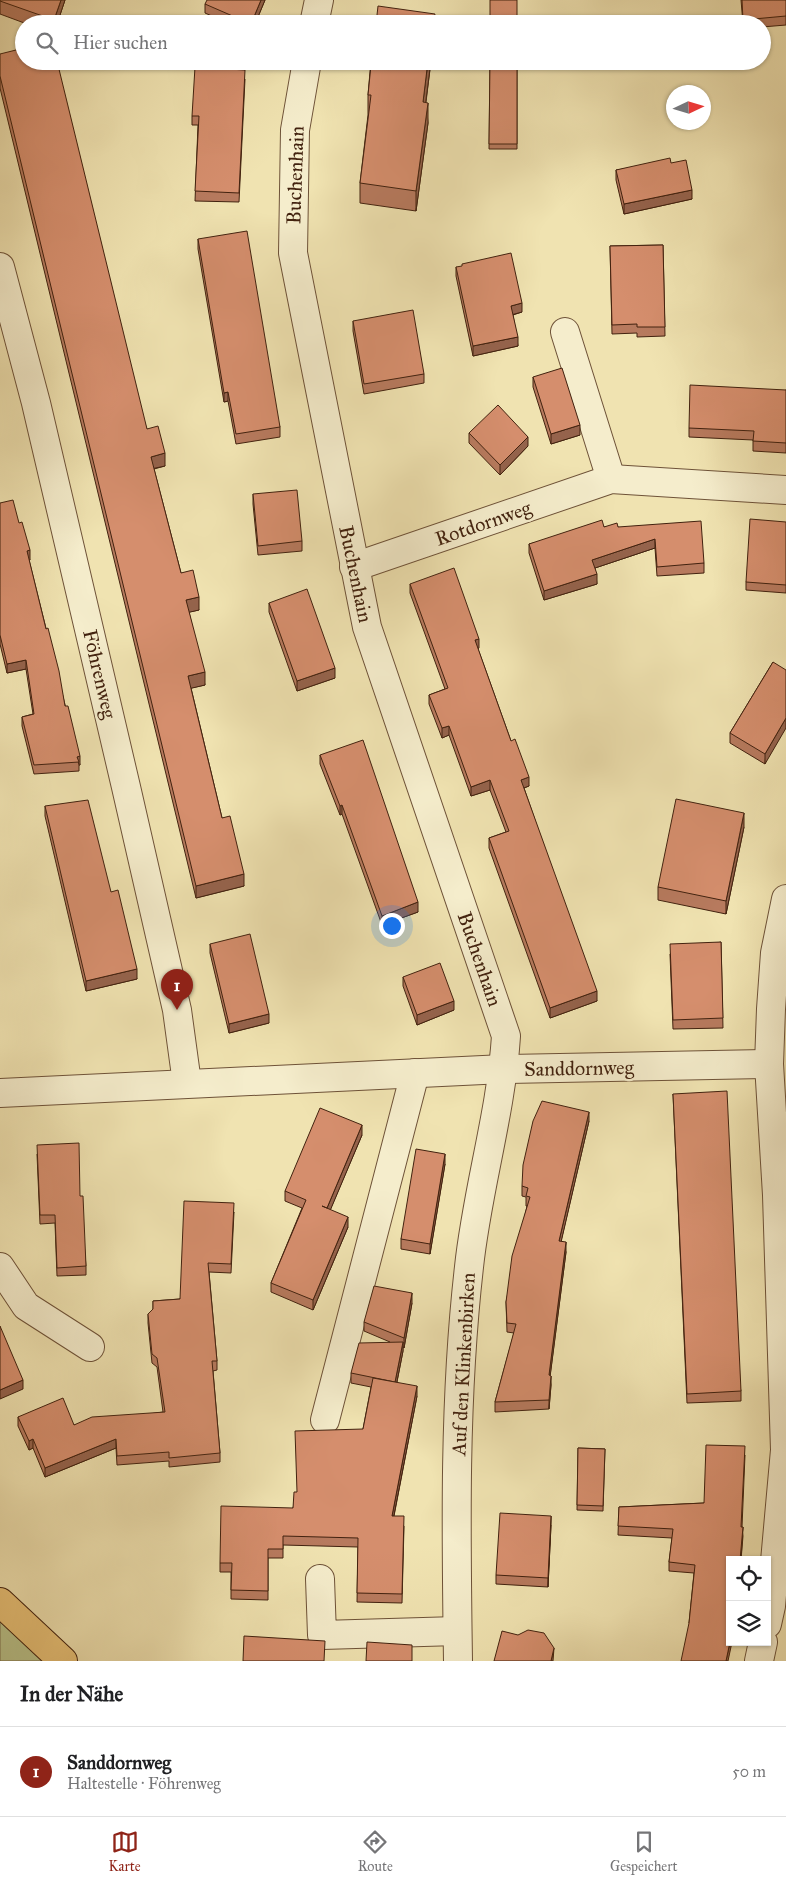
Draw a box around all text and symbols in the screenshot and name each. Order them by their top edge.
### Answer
search box [15,15,771,70]
icon: search [33,29,61,57]
text: Hier suchen [73,31,167,54]
north arrow [666,85,711,130]
street label: Buchenhain [281,125,309,225]
street label: Rotdornweg [432,495,535,552]
street label: Buchenhain [334,523,378,625]
street label: Föhrenweg [77,627,122,722]
street label: Buchenhain [453,909,507,1010]
your location [379,913,405,939]
pin: 1 [161,969,193,1010]
street label: Sanddornweg [524,1055,635,1082]
street label: Auf den Klinkenbirken [446,1272,480,1457]
map controls [726,1556,771,1646]
button: locate [726,1556,771,1601]
button: layers [726,1601,771,1646]
text: In der Nähe [20,1681,123,1707]
text: Sanddornweg [67,1751,171,1774]
text: 1 [33,1762,39,1781]
text: 50 m [732,1762,766,1781]
text: Haltestelle · Föhrenweg [67,1774,221,1793]
tab: Karte [109,1828,140,1875]
tab: Route [358,1828,393,1875]
tab: Gespeichert [610,1828,677,1875]

